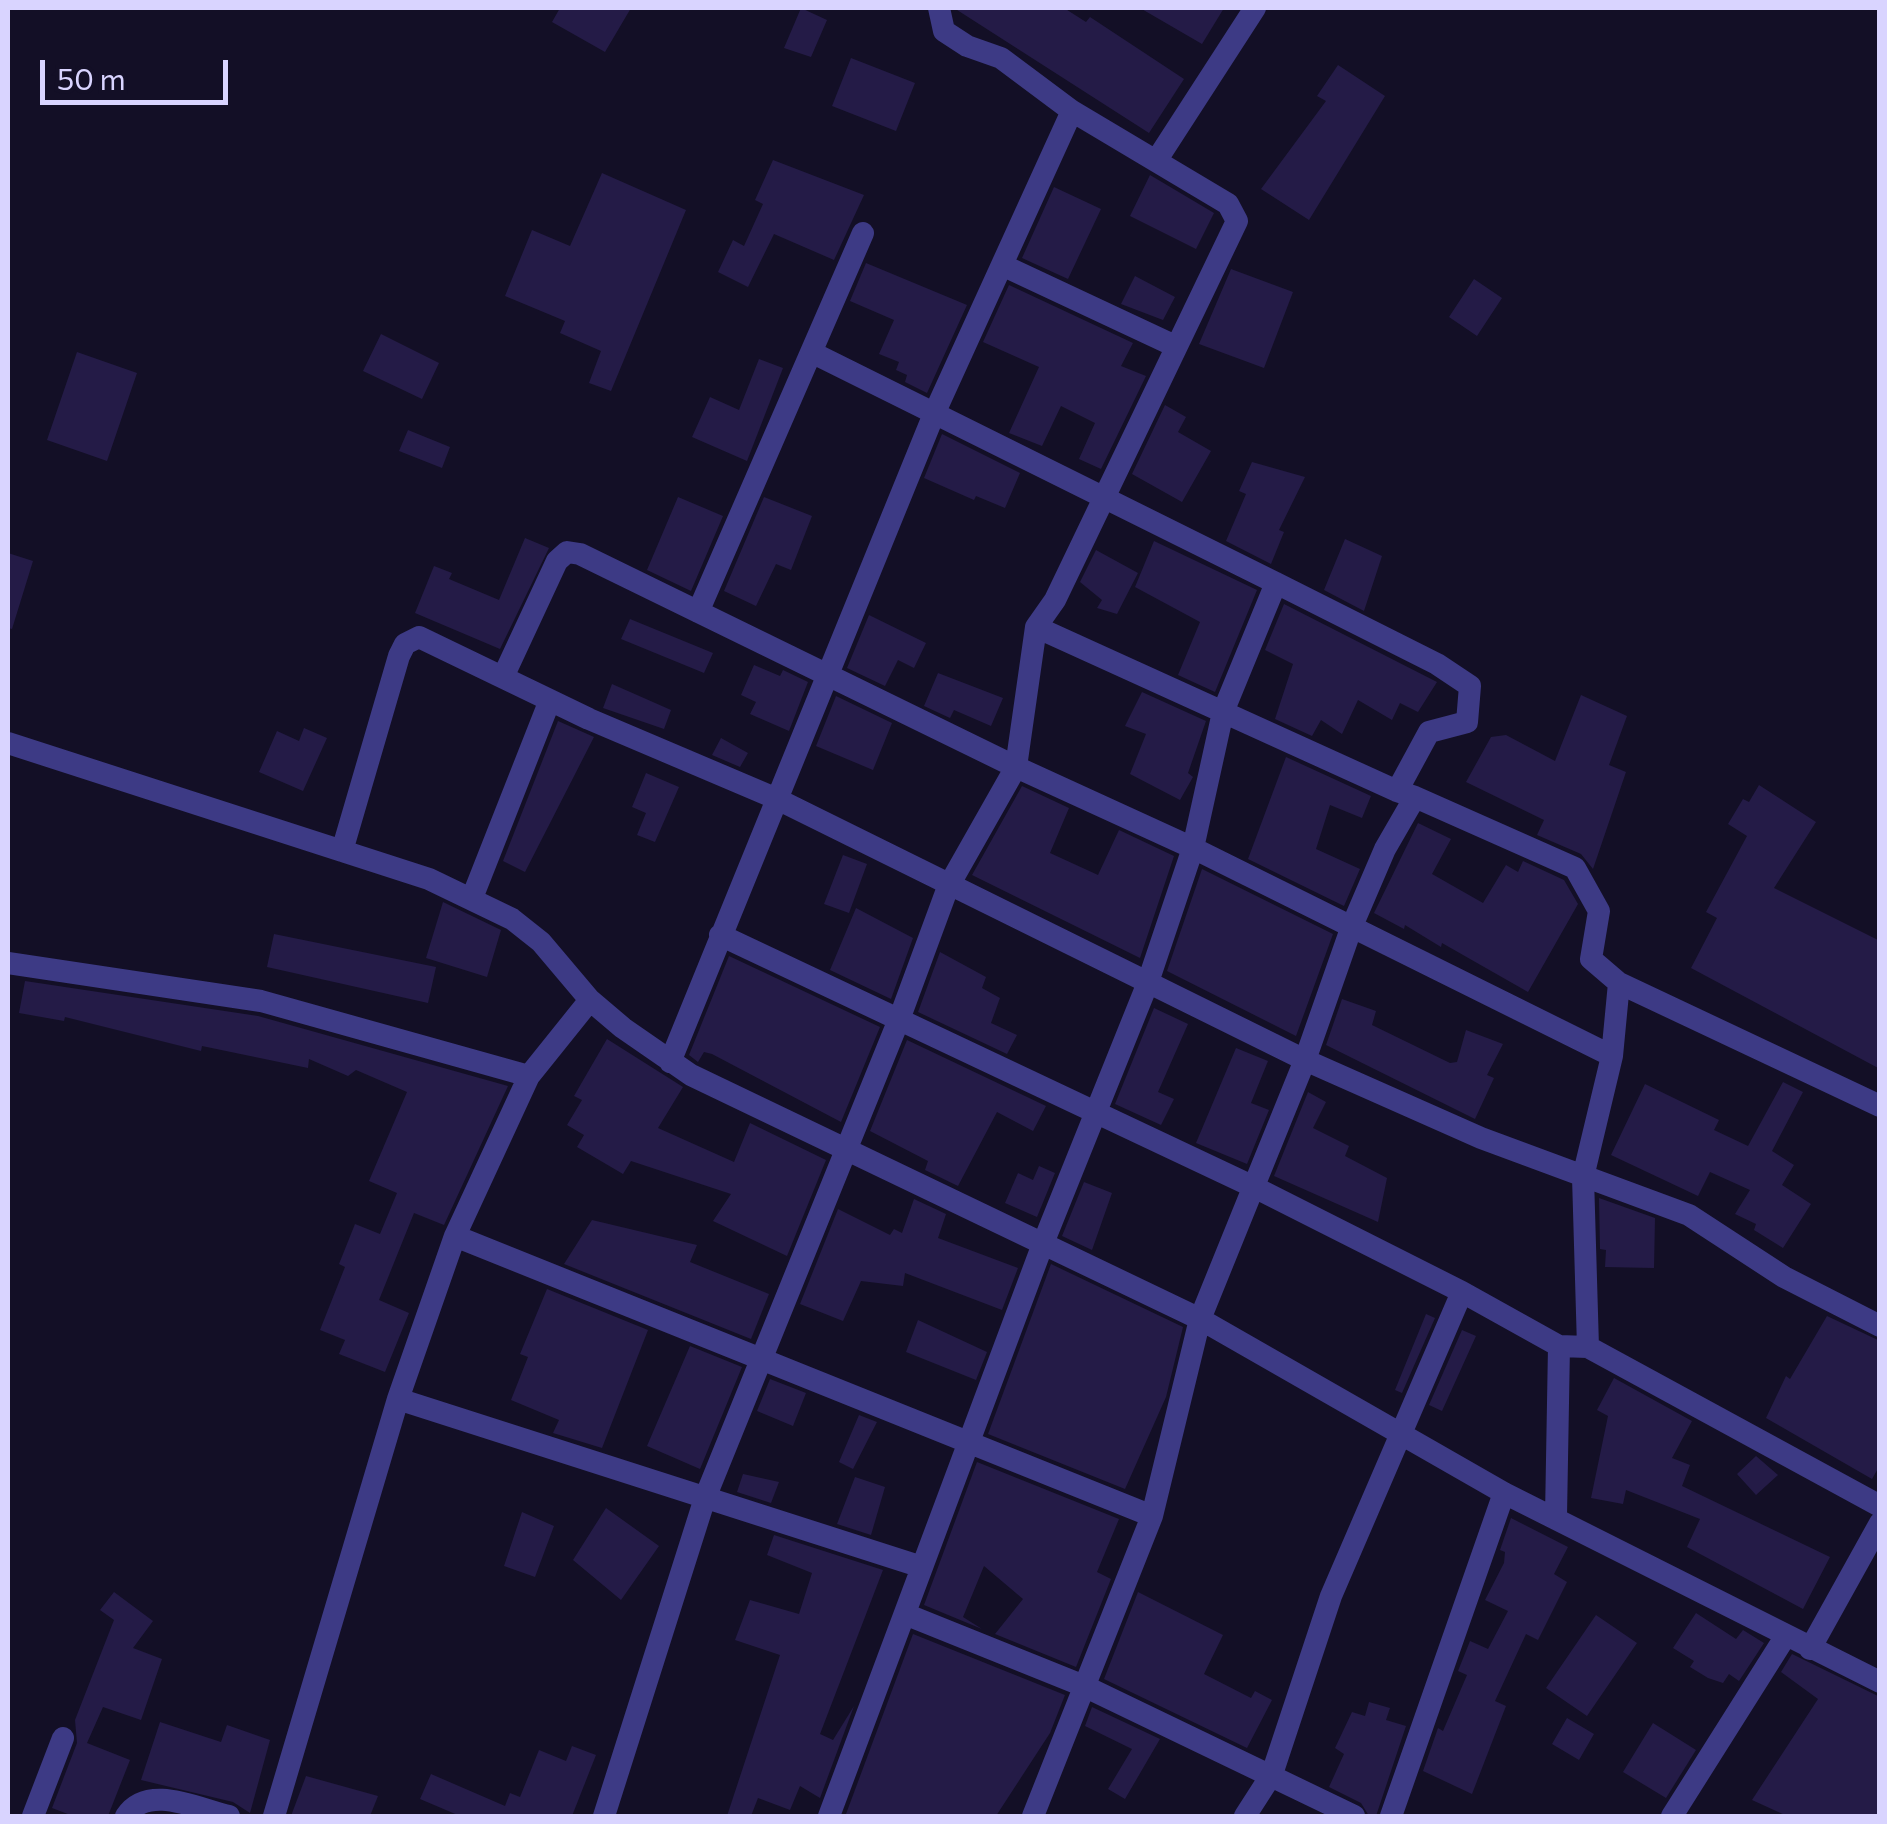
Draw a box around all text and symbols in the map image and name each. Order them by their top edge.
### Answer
scale bar [45,40,232,102]
text: 50 m [57,59,126,96]

